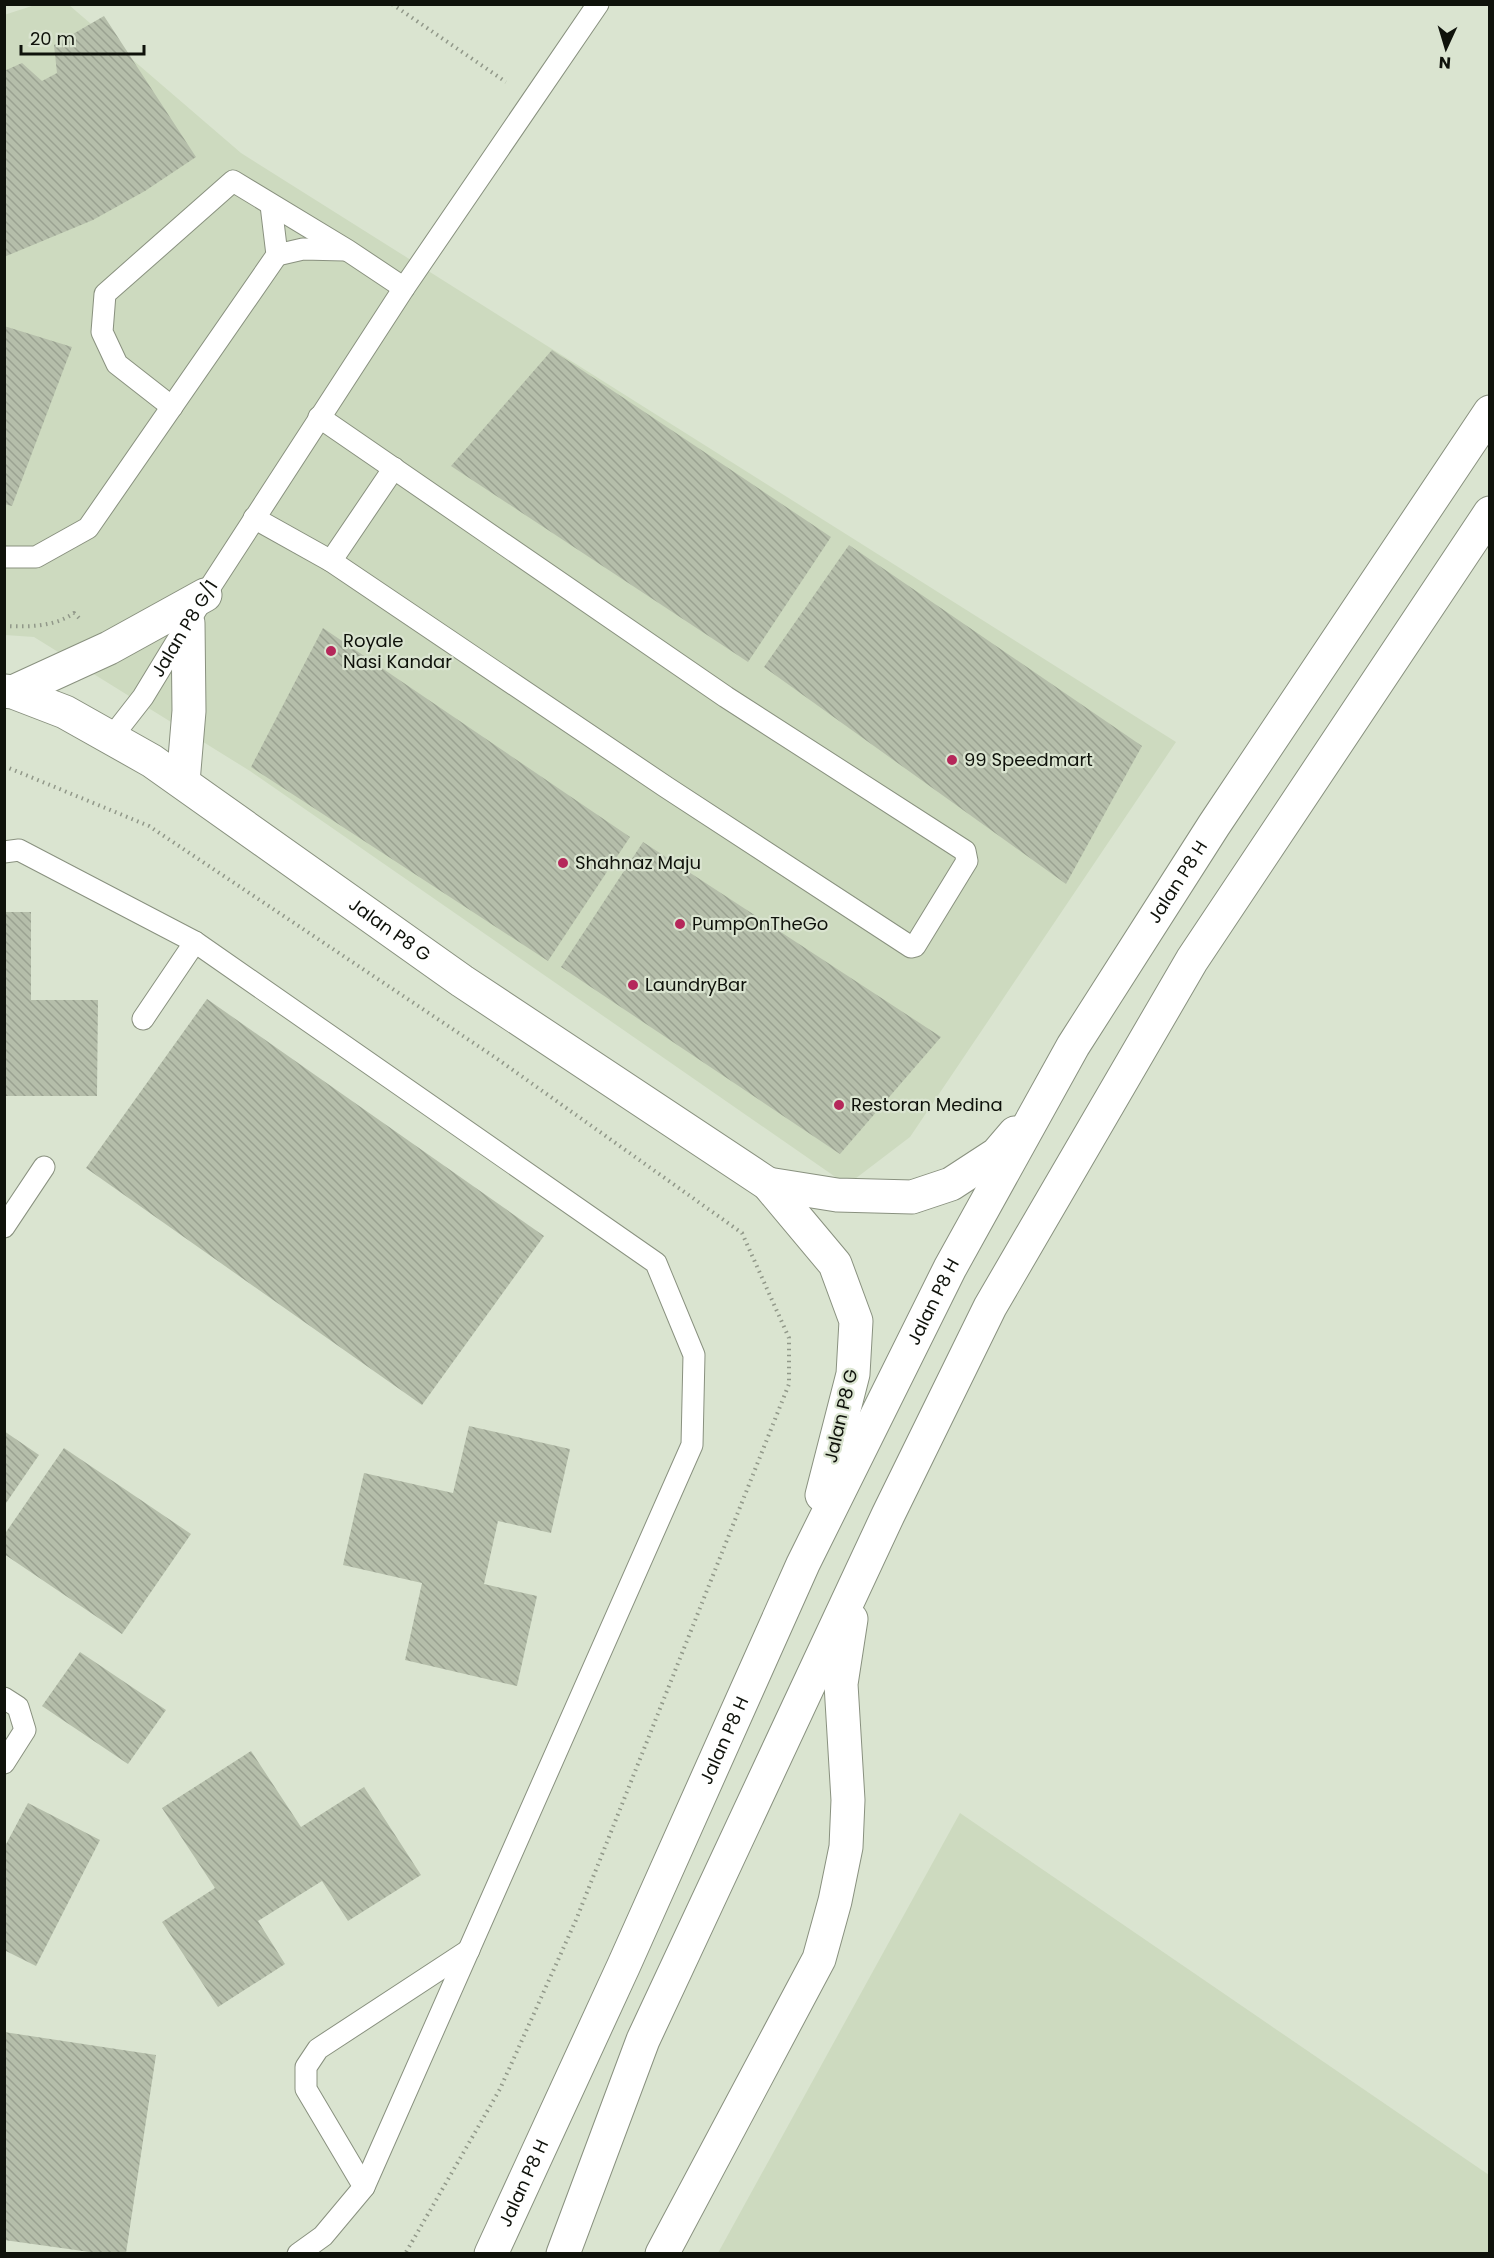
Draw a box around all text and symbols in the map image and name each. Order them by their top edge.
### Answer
scale bar [21,18,144,56]
north arrow [1416,18,1476,78]
text: 20 m [30,26,75,51]
text: N [1438,51,1452,74]
street label: Jalan P8 G/1 [145,575,223,682]
place label: Royale Nasi Kandar [343,628,452,674]
marker: Royale Nasi Kandar [324,644,338,658]
place label: 99 Speedmart [964,747,1093,772]
marker: 99 Speedmart [945,753,959,767]
street label: Jalan P8 H [1141,836,1213,928]
place label: Shahnaz Maju [575,850,701,875]
marker: Shahnaz Maju [556,856,570,870]
street label: Jalan P8 G [344,891,436,967]
place label: PumpOnTheGo [692,911,828,936]
marker: PumpOnTheGo [673,917,687,931]
place label: LaundryBar [645,972,747,997]
marker: LaundryBar [626,978,640,992]
place label: Restoran Medina [851,1092,1003,1117]
marker: Restoran Medina [832,1098,846,1112]
street label: Jalan P8 H [901,1254,965,1349]
street label: Jalan P8 G [818,1367,863,1465]
street label: Jalan P8 H [693,1692,754,1788]
street label: Jalan P8 H [492,2135,554,2231]

